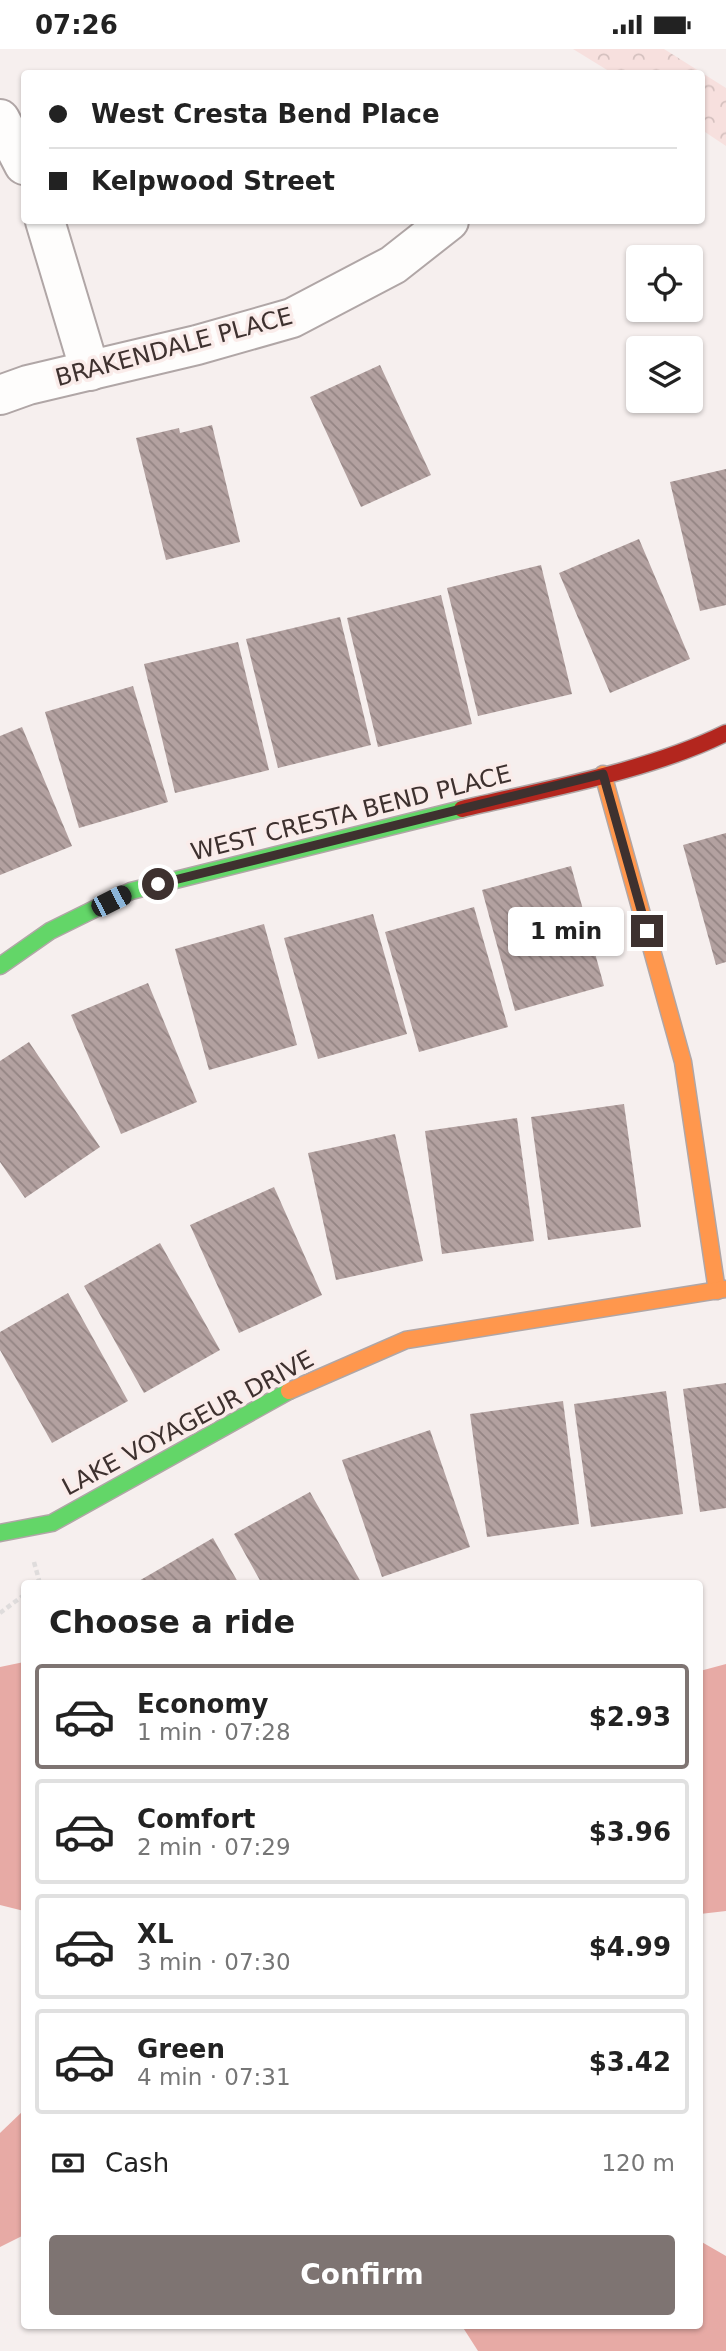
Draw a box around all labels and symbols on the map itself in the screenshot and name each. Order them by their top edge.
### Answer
street label: BRAKENDALE PLACE [52,302,296,392]
street label: WEST CRESTA BEND PLACE [188,760,514,866]
route start [142,868,174,900]
car [88,882,135,920]
callout: 1 min [507,907,622,955]
route end [631,915,663,947]
street label: LAKE VOYAGEUR DRIVE [58,1345,318,1501]

